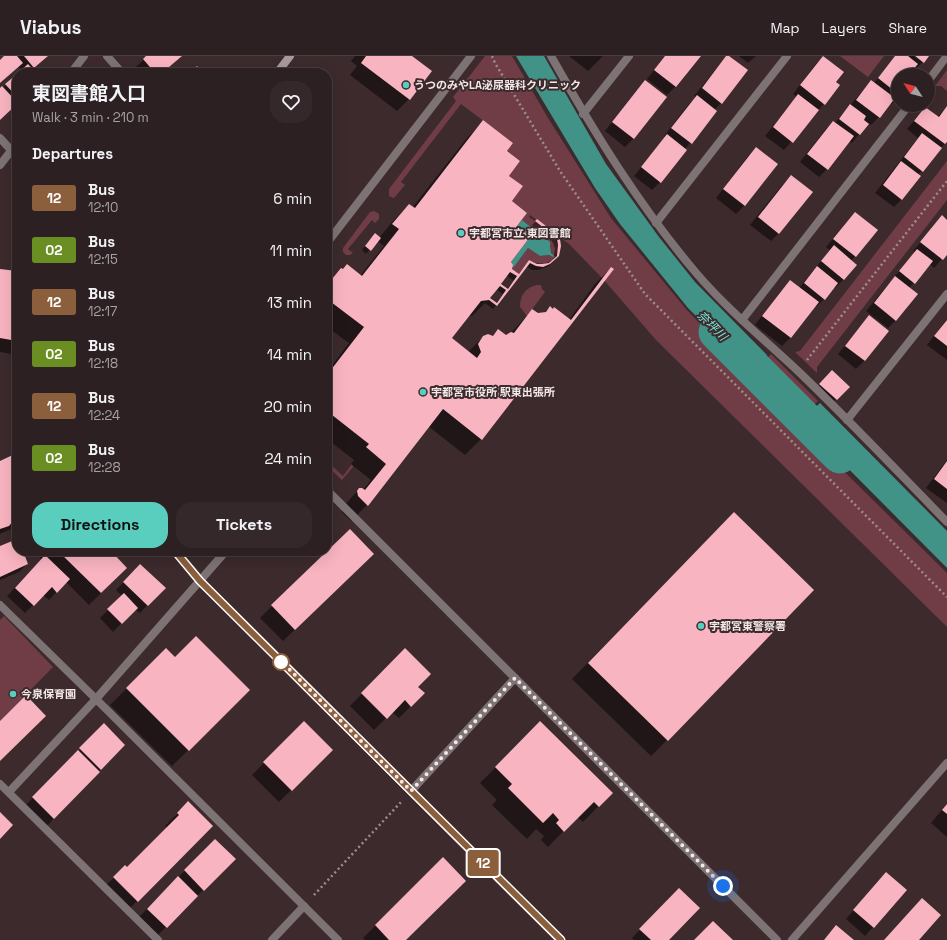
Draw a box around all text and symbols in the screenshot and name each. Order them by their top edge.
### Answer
text: Viabus [20,15,82,40]
text: Map [770,19,800,37]
text: Layers [822,19,866,37]
text: Share [888,19,927,37]
north arrow [891,68,935,112]
map controls [891,68,935,112]
place label: うつのみやLA泌尿器科クリニック [414,78,581,92]
marker: うつのみやLA泌尿器科クリニック [401,80,411,90]
text: 東図書館入口 [32,81,146,106]
button: heart [270,81,312,123]
text: Walk · 3 min · 210 m [32,109,149,126]
text: Departures [32,144,113,163]
text: Bus [88,180,115,199]
text: 12 [47,189,61,207]
text: 6 min [273,189,312,208]
text: 12:10 [88,199,118,216]
place label: 宇都宮市立 東図書館 [469,226,571,240]
marker: 宇都宮市立 東図書館 [456,228,466,238]
text: Bus [88,232,115,251]
text: 02 [45,241,63,259]
text: 11 min [270,241,312,260]
text: 12:15 [88,251,118,268]
text: Bus [88,284,115,303]
text: 12 [47,293,61,311]
text: 13 min [267,293,312,312]
text: 12:17 [88,303,117,320]
water label: 奈坪川 [694,308,732,346]
text: Bus [88,336,115,355]
text: 02 [45,345,63,363]
text: 14 min [267,345,312,364]
text: 12:18 [88,355,118,372]
place label: 宇都宮市役所 駅東出張所 [431,385,555,399]
marker: 宇都宮市役所 駅東出張所 [418,387,428,397]
text: Bus [88,388,115,407]
text: 12 [47,397,61,415]
text: 20 min [264,397,312,416]
text: 12:24 [88,407,120,424]
text: Bus [88,440,115,459]
text: 02 [45,449,63,467]
text: 24 min [264,449,312,468]
text: 12:28 [88,459,121,476]
button: Directions [32,502,168,548]
button: Tickets [176,502,312,548]
place label: 宇都宮東警察署 [709,619,786,633]
marker: 宇都宮東警察署 [696,621,706,631]
unlabelled marker [272,653,290,671]
place label: 今泉保育園 [21,687,76,701]
marker: 今泉保育園 [8,689,18,699]
line badge: 12 [465,850,501,876]
text: 12 [476,854,490,872]
your location [713,876,733,896]

